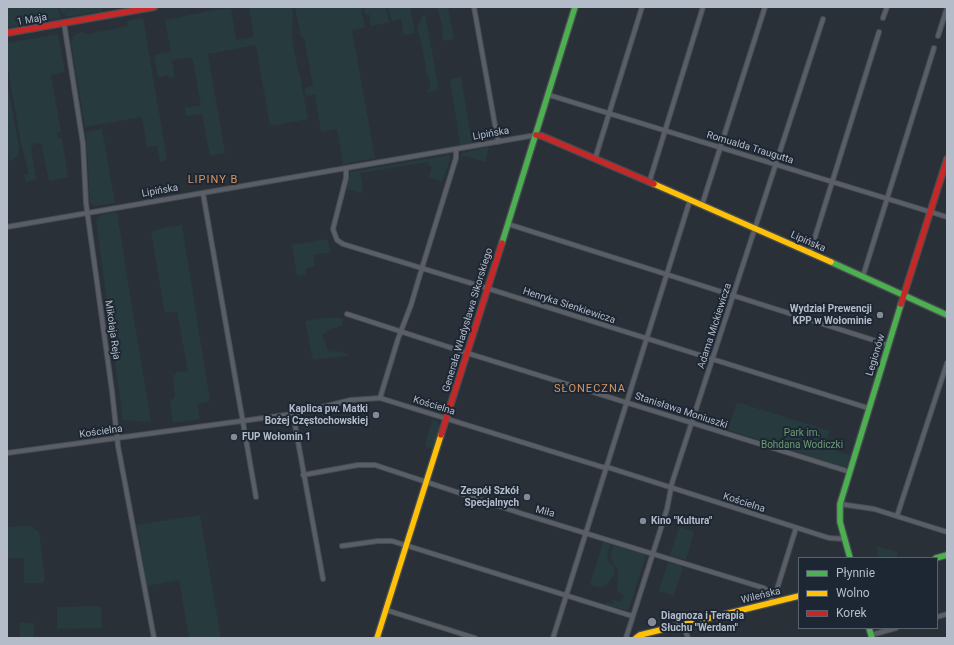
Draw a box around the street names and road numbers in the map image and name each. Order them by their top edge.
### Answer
street label: 1 Maja [16,11,48,29]
street label: Lipińska [472,125,510,143]
street label: Romualda Traugutta [705,129,795,167]
street label: Lipińska [141,182,179,200]
street label: Lipińska [789,229,827,255]
street label: Generała Władysława Sikorskiego [440,246,496,394]
street label: Adama Mickiewicza [696,282,734,370]
street label: Henryka Sienkiewicza [521,285,617,327]
street label: Mikołaja Reja [102,300,122,360]
street label: Legionów [864,333,888,377]
street label: Stanisława Moniuszki [633,390,729,432]
street label: Kościelna [412,394,456,418]
street label: Kościelna [79,423,123,441]
street label: Kościelna [722,491,766,515]
street label: Miła [534,504,556,520]
street label: Wileńska [740,585,782,607]

